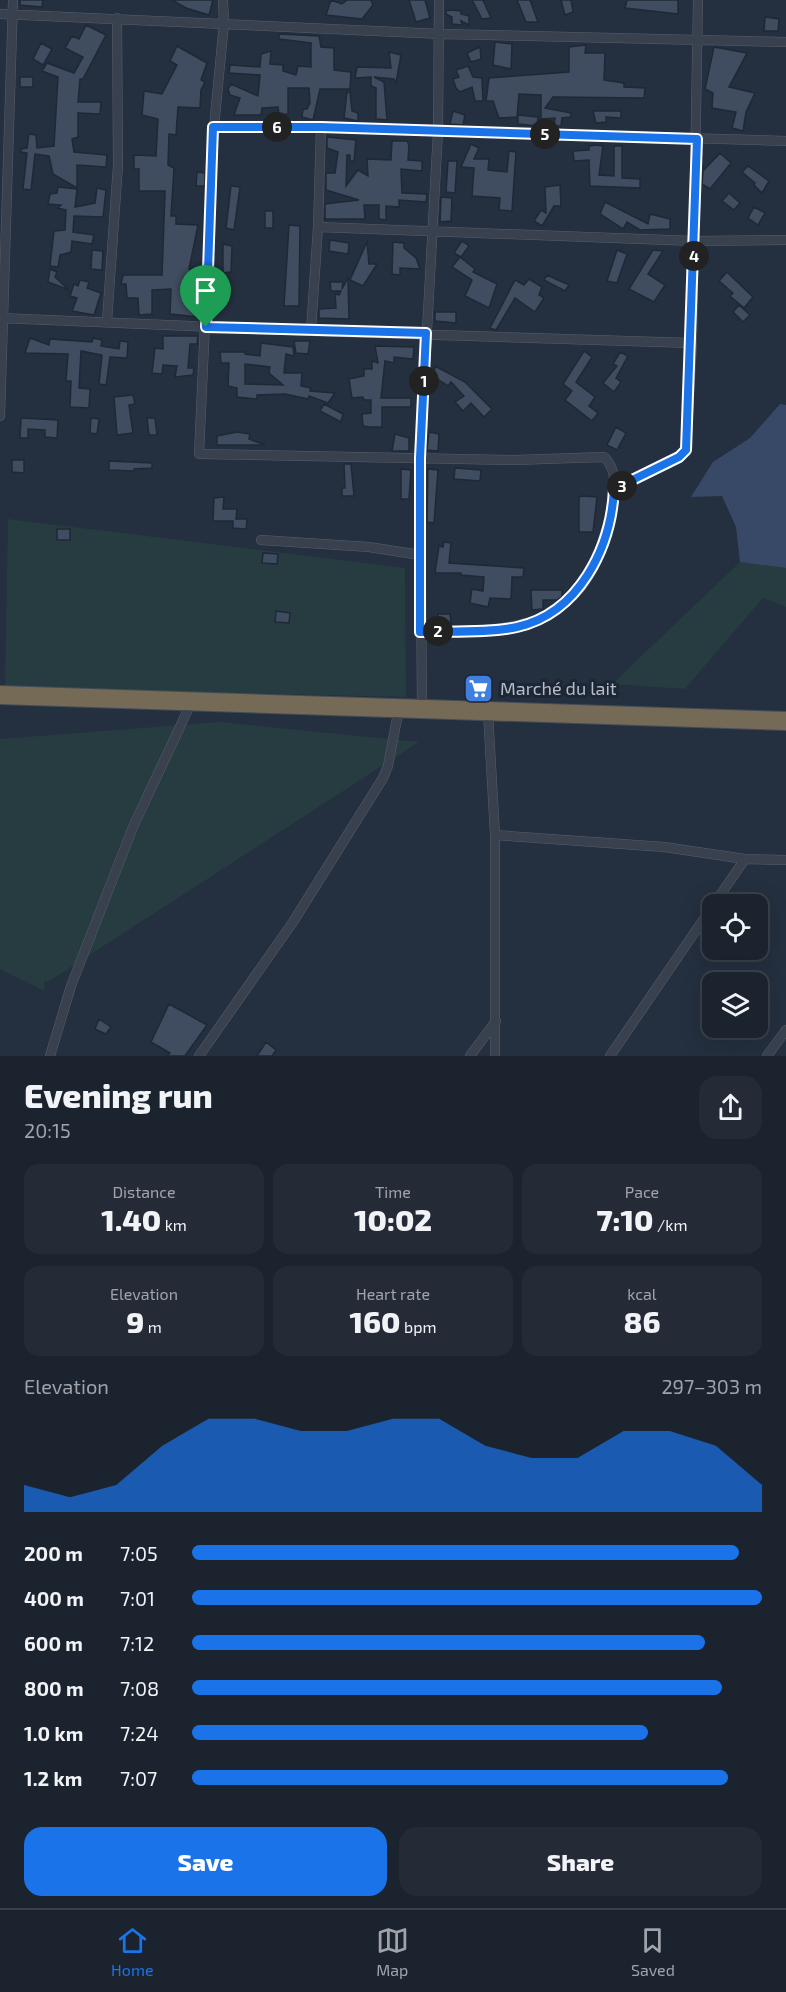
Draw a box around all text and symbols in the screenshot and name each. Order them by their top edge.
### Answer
pin: 6 [262,112,292,142]
text: 6 [272,117,282,136]
pin: 5 [530,119,560,149]
text: 5 [541,124,549,143]
pin: 4 [679,241,709,271]
text: 4 [689,246,699,265]
pin [180,265,231,327]
icon: arrive [189,274,222,307]
pin: 1 [409,366,439,396]
text: 1 [421,371,427,390]
pin: 3 [607,471,637,501]
text: 3 [617,476,627,495]
pin: 2 [423,616,453,646]
text: 2 [433,621,443,640]
supermarket icon: Marché du lait [463,672,495,704]
place label: Marché du lait [500,677,617,699]
map controls [702,894,768,1038]
button: locate [702,894,768,960]
button: layers [702,972,768,1038]
text: Evening run [24,1075,213,1115]
button: share [699,1076,762,1139]
text: 20:15 [24,1118,71,1142]
text: Distance [112,1182,176,1201]
text: Time [375,1182,411,1201]
text: Pace [625,1182,659,1201]
text: 1.40 [101,1201,161,1237]
text: 10:02 [354,1201,432,1237]
text: 7:10 [596,1201,654,1237]
text: km [161,1215,187,1234]
text: /km [654,1215,688,1234]
text: Elevation [110,1284,178,1303]
text: Heart rate [356,1284,430,1303]
text: kcal [627,1284,657,1303]
text: 9 [126,1303,144,1339]
text: 160 [350,1303,400,1339]
text: 86 [624,1303,660,1339]
text: m [144,1317,162,1336]
text: bpm [400,1317,436,1336]
text: Elevation [24,1374,109,1398]
text: 297–303 m [661,1374,762,1398]
text: 200 m [24,1541,83,1565]
text: 7:05 [120,1541,158,1565]
text: 400 m [24,1586,84,1610]
text: 7:01 [120,1586,155,1610]
text: 600 m [24,1631,83,1655]
text: 7:12 [120,1631,154,1655]
text: 800 m [24,1676,84,1700]
text: 7:08 [120,1676,159,1700]
text: 1.0 km [24,1721,83,1745]
text: 7:24 [120,1721,159,1745]
text: 1.2 km [24,1766,82,1790]
text: 7:07 [120,1766,157,1790]
button: Save [24,1827,387,1896]
button: Share [399,1827,762,1896]
tab: Home [111,1924,154,1979]
tab: Map [376,1924,409,1979]
tab: Saved [631,1924,675,1979]

